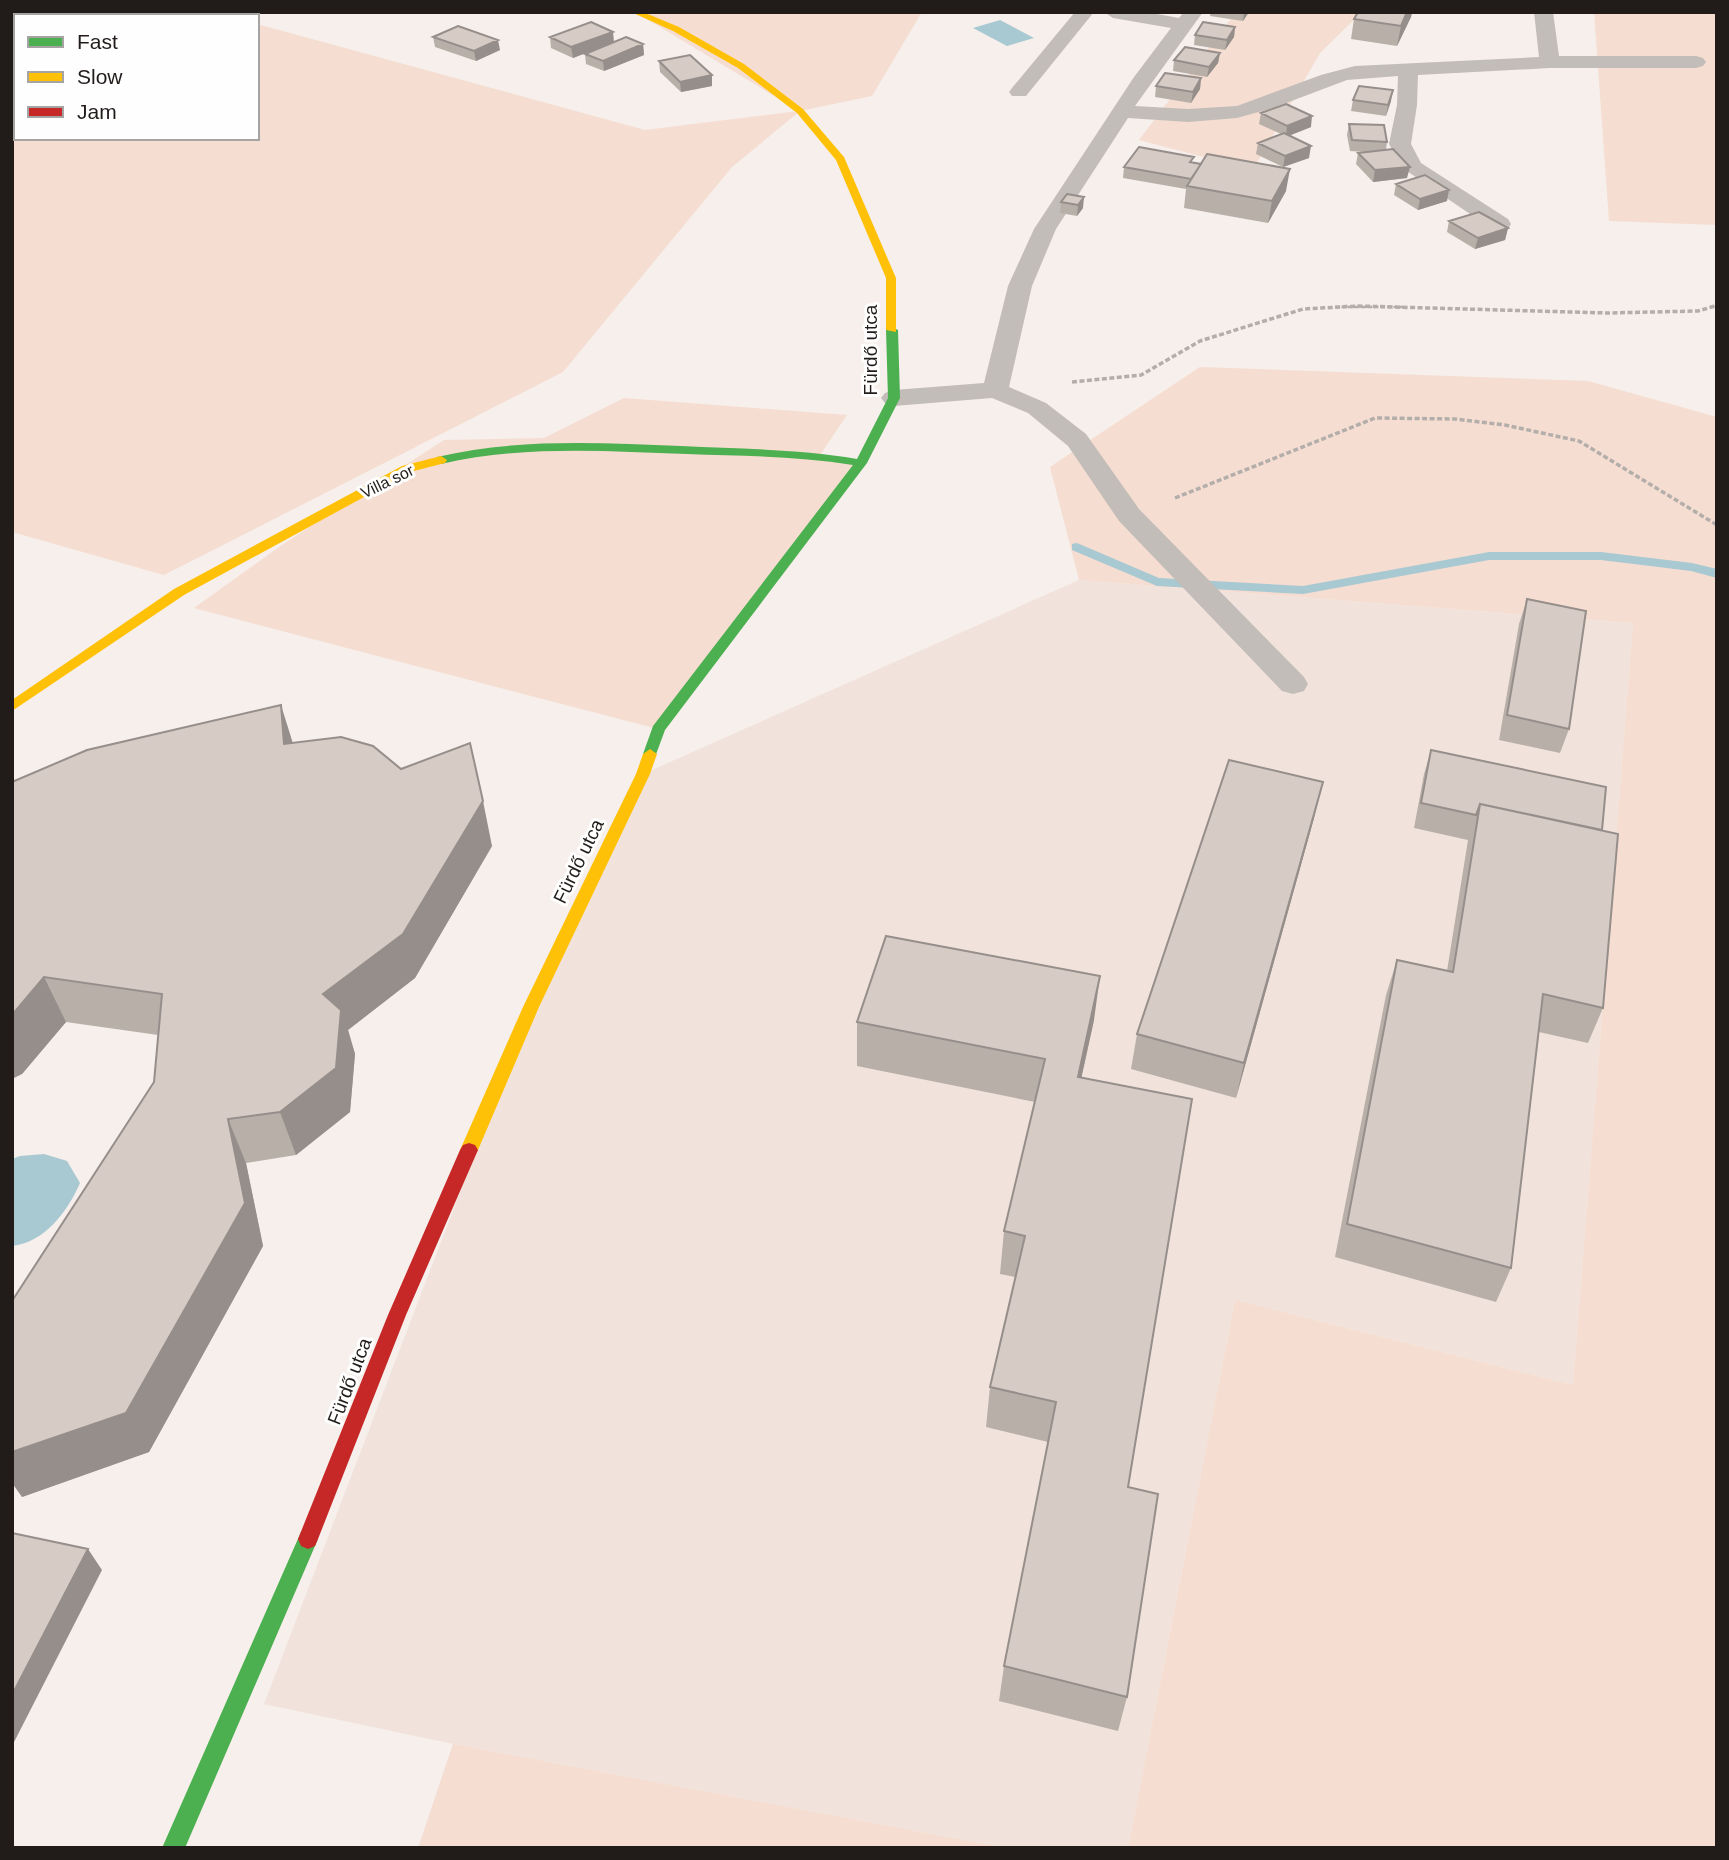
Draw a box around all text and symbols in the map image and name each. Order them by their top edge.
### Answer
legend [14,14,259,140]
text: Fast [77,30,118,53]
text: Slow [77,65,123,88]
text: Jam [77,100,117,123]
street label: Fürdő utca [860,304,881,395]
street label: Villa sor [358,461,417,502]
street label: Fürdő utca [549,815,608,907]
street label: Fürdő utca [323,1335,376,1427]

